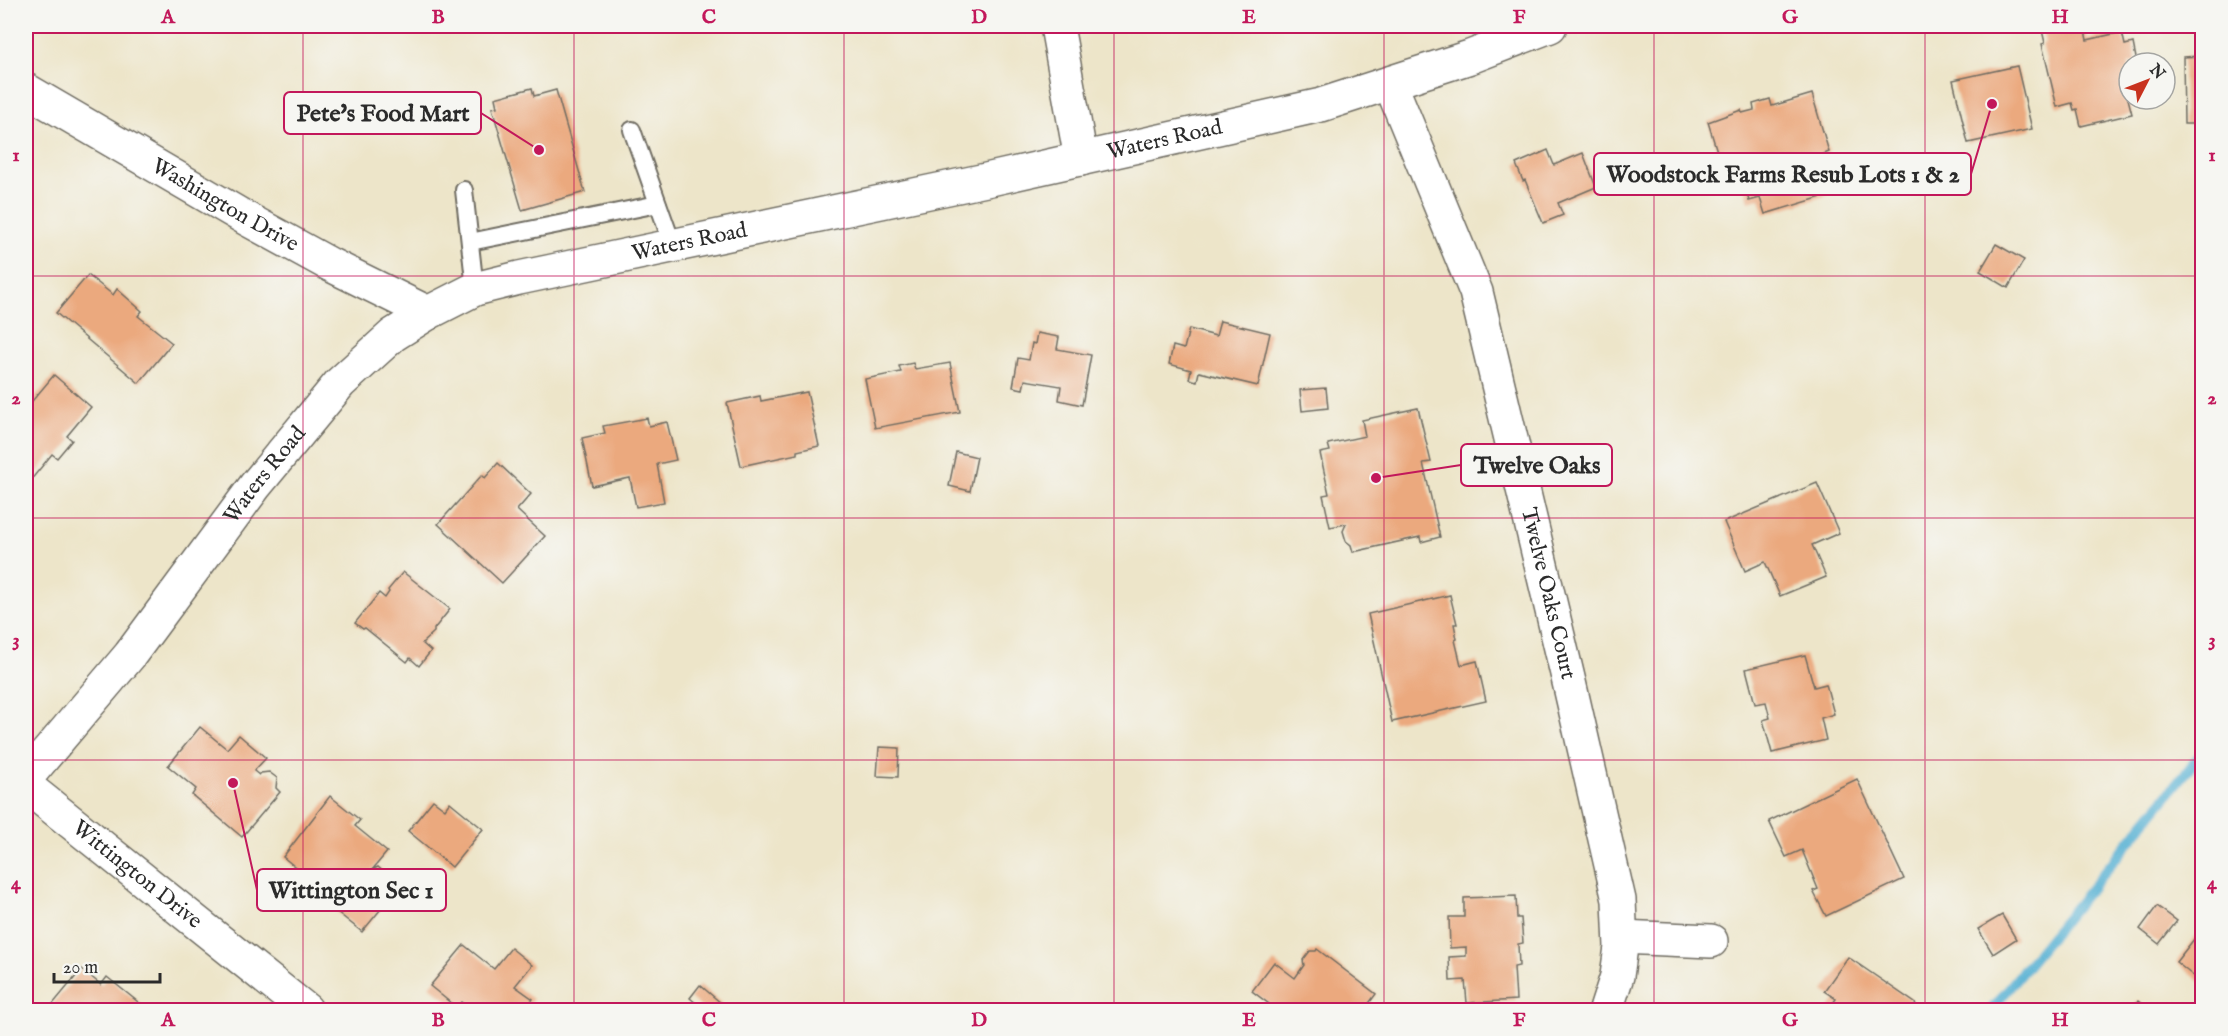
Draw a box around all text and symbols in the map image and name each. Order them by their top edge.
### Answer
text: A [160,5,176,30]
text: B [431,5,445,30]
text: C [702,5,716,30]
text: D [971,5,987,30]
text: E [1242,5,1256,30]
text: F [1513,5,1526,30]
text: G [1782,5,1799,30]
text: H [2051,5,2069,30]
north arrow [2117,51,2177,111]
text: N [2144,60,2169,84]
callout: Pete's Food Mart [284,92,481,134]
text: Pete's Food Mart [297,99,470,130]
street label: Waters Road [1104,113,1225,166]
text: 1 [12,143,20,168]
text: 1 [2208,143,2216,168]
street label: Washington Drive [146,152,304,259]
callout: Woodstock Farms Resub Lots 1 & 2 [1594,153,1971,195]
text: Woodstock Farms Resub Lots 1 & 2 [1605,160,1960,191]
street label: Waters Road [629,216,750,268]
text: 2 [11,386,21,411]
text: 2 [2207,386,2217,411]
street label: Waters Road [218,420,313,530]
callout: Twelve Oaks [1461,444,1612,486]
text: Twelve Oaks [1473,451,1601,482]
street label: Twelve Oaks Court [1514,505,1582,683]
text: 3 [12,628,20,653]
text: 3 [2208,628,2216,653]
street label: Wittington Drive [66,814,208,935]
callout: Wittington Sec 1 [257,869,446,911]
text: 4 [11,871,22,896]
text: 4 [2207,871,2218,896]
text: Wittington Sec 1 [268,876,433,907]
scale bar [54,946,160,984]
text: 20 m [63,957,98,980]
text: A [160,1008,176,1033]
text: B [431,1008,445,1033]
text: C [702,1008,716,1033]
text: D [971,1008,987,1033]
text: E [1242,1008,1256,1033]
text: F [1513,1008,1526,1033]
text: G [1782,1008,1799,1033]
text: H [2051,1008,2069,1033]

